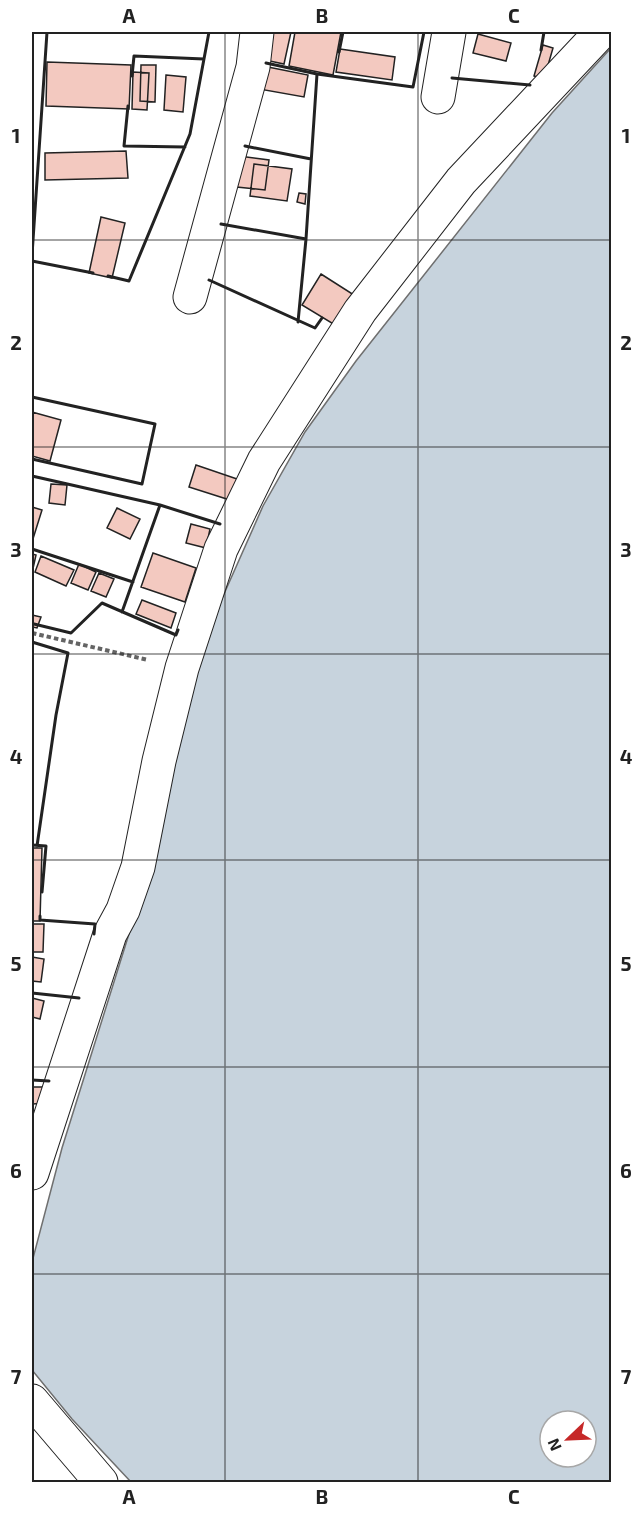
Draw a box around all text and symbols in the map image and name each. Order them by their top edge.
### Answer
text: A [122,3,136,27]
text: B [316,3,328,27]
text: C [508,3,520,27]
text: 1 [12,123,20,147]
text: 1 [622,123,630,147]
text: 2 [10,330,22,354]
text: 2 [620,330,632,354]
text: 3 [10,537,22,561]
text: 3 [620,537,632,561]
text: 4 [10,744,23,768]
text: 4 [620,744,633,768]
text: 5 [10,951,22,975]
text: 5 [620,951,632,975]
text: 6 [10,1158,22,1182]
text: 6 [620,1158,632,1182]
text: 7 [11,1364,22,1388]
text: 7 [621,1364,632,1388]
north arrow [538,1409,598,1469]
text: N [543,1436,565,1454]
text: A [122,1484,136,1508]
text: B [316,1484,328,1508]
text: C [508,1484,520,1508]

